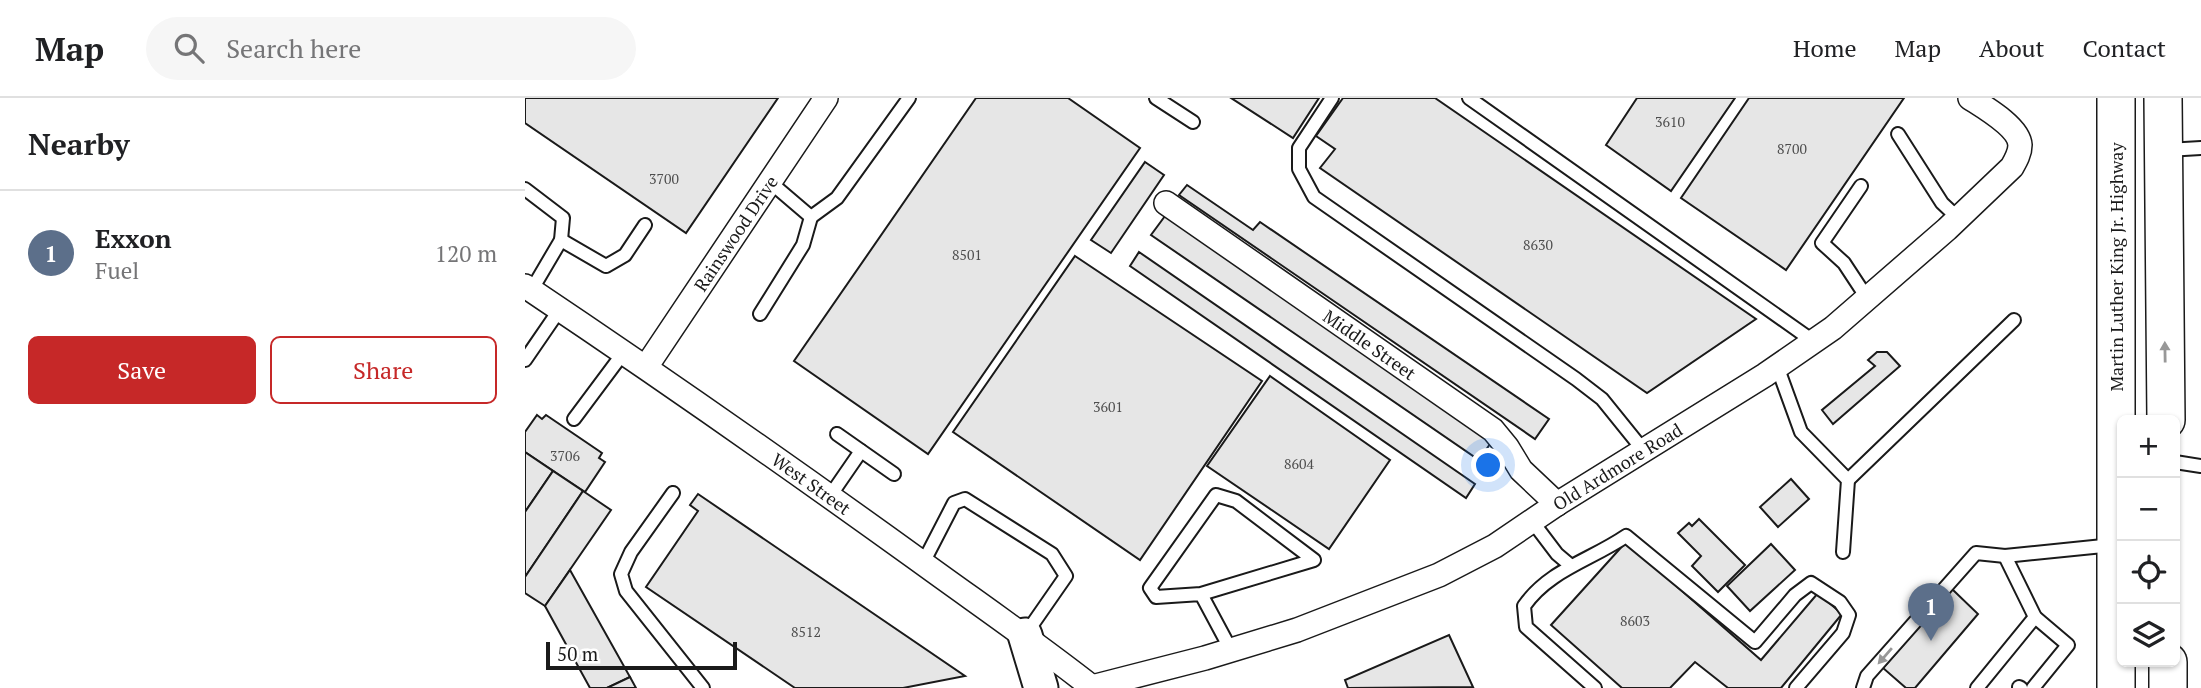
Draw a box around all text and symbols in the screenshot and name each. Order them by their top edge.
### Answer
search box [146,17,636,80]
text: Map [35,27,104,70]
icon: search [170,29,208,67]
text: Search here [226,31,361,65]
text: Home [1793,32,1857,64]
text: Map [1895,32,1941,64]
text: About [1979,32,2045,64]
text: Contact [2083,32,2166,64]
house number: 3610 [1655,112,1685,131]
text: Nearby [28,124,130,164]
house number: 8700 [1777,139,1807,158]
street label: Martin Luther King Jr. Highway [2104,142,2128,392]
house number: 3700 [649,169,679,188]
street label: Rainswood Drive [688,171,783,296]
text: Exxon [95,221,171,255]
house number: 8630 [1523,235,1553,254]
text: 1 [45,238,58,269]
text: 120 m [435,238,497,269]
house number: 8501 [952,245,982,264]
text: Fuel [95,255,139,286]
street label: Middle Street [1319,304,1421,385]
button: Save [28,336,256,404]
button: Share [270,336,497,404]
one-way arrow [2159,341,2171,363]
house number: 3601 [1093,397,1123,416]
map controls [2117,415,2180,667]
button: + [2117,415,2180,478]
street label: Old Ardmore Road [1548,417,1687,516]
house number: 3706 [550,446,580,465]
street label: West Street [767,447,856,520]
your location [1471,448,1505,482]
house number: 8604 [1284,454,1314,473]
button: − [2117,478,2180,541]
button: locate [2117,541,2180,604]
pin: 1 [1908,583,1954,641]
button: layers [2117,604,2180,667]
house number: 8603 [1620,611,1650,630]
house number: 8512 [791,622,821,641]
scale bar [546,639,737,671]
text: 50 m [557,641,598,666]
one-way arrow [1877,647,1893,665]

